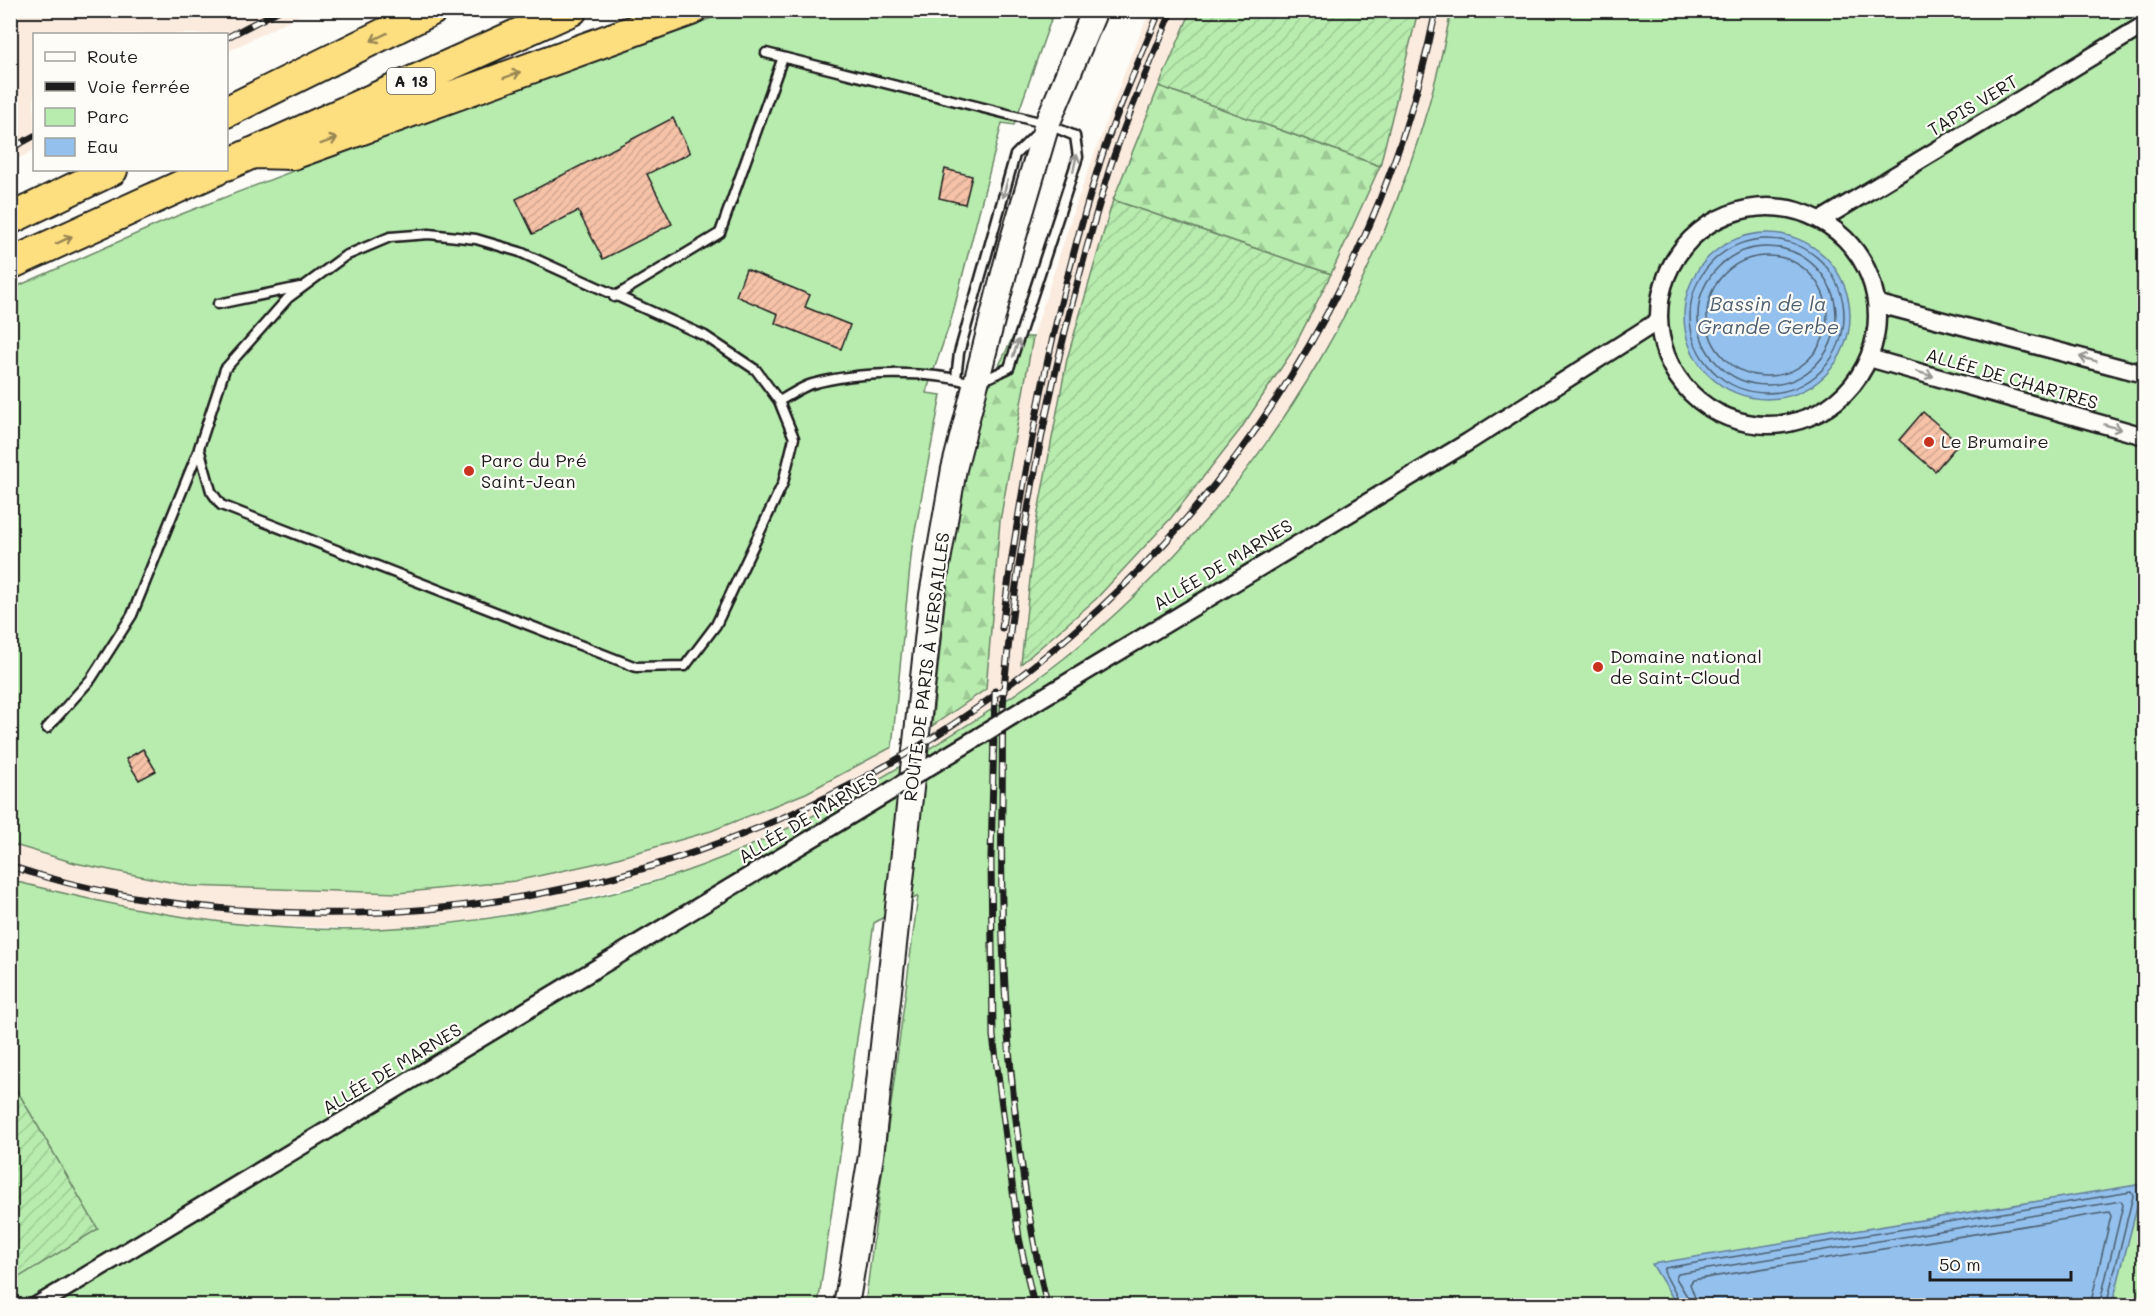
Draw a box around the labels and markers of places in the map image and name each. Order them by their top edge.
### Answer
place label: Le Brumaire [1941,429,2049,453]
marker: Le Brumaire [1922,435,1936,449]
place label: Parc du Pré Saint-Jean [481,448,587,493]
marker: Parc du Pré Saint-Jean [462,464,476,478]
place label: Domaine national de Saint-Cloud [1610,644,1762,689]
marker: Domaine national de Saint-Cloud [1591,660,1605,674]

